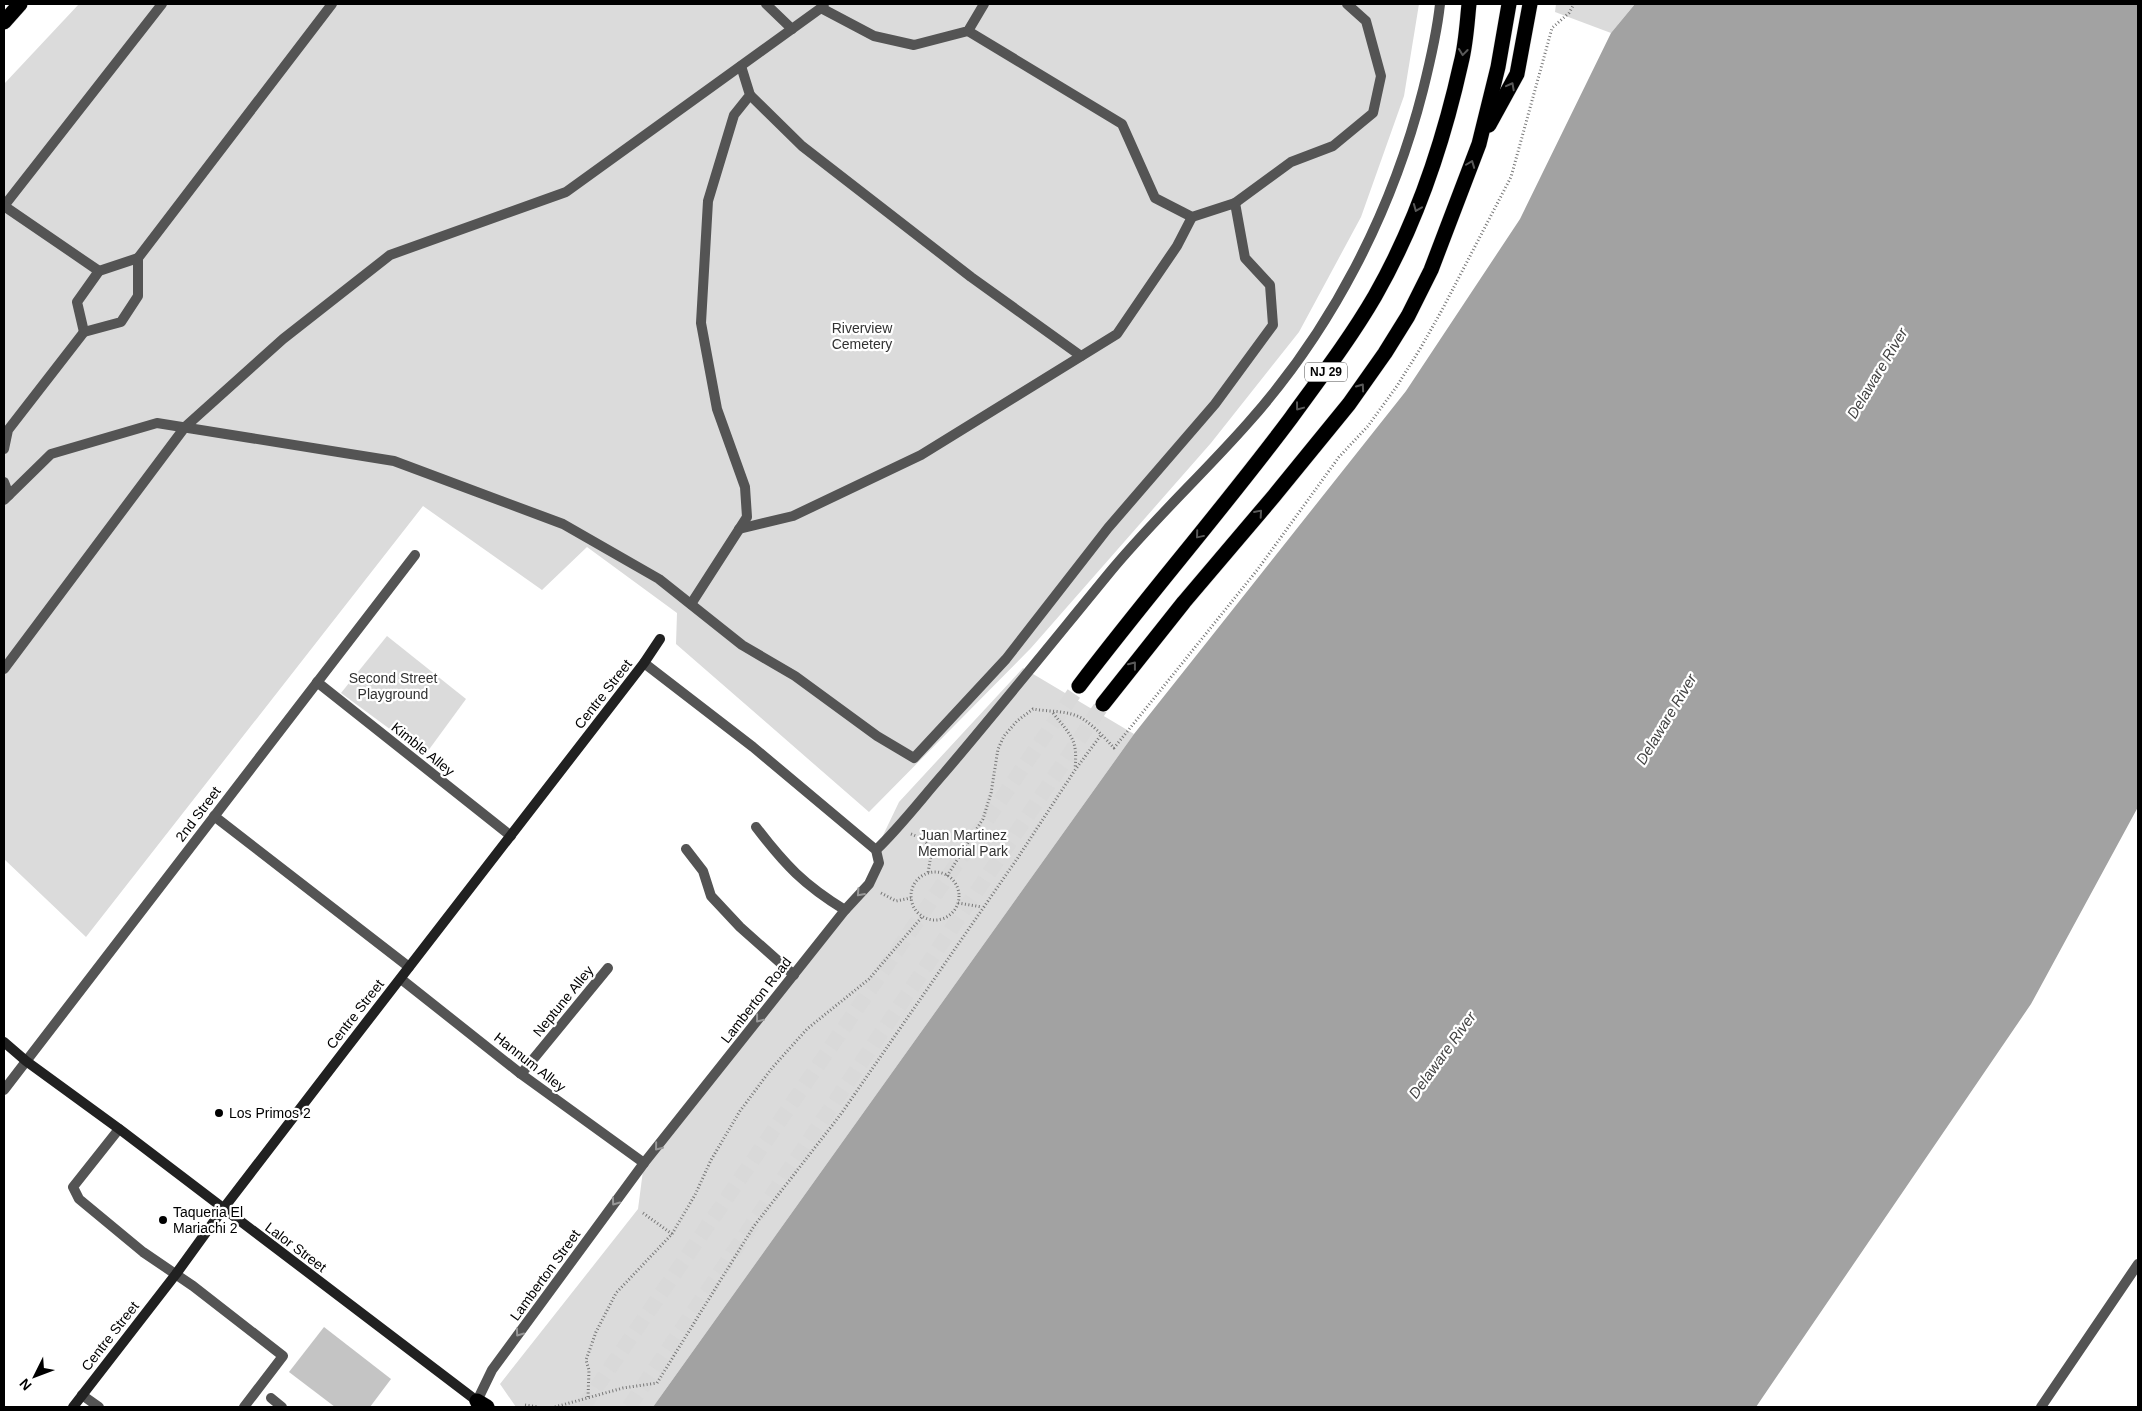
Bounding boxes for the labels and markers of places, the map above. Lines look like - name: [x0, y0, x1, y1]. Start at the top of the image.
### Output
- place label: Los Primos 2: [229, 1105, 311, 1121]
- marker: Los Primos 2: [213, 1107, 225, 1119]
- place label: Taqueria El Mariachi 2: [173, 1204, 243, 1236]
- marker: Taqueria El Mariachi 2: [157, 1214, 169, 1226]

